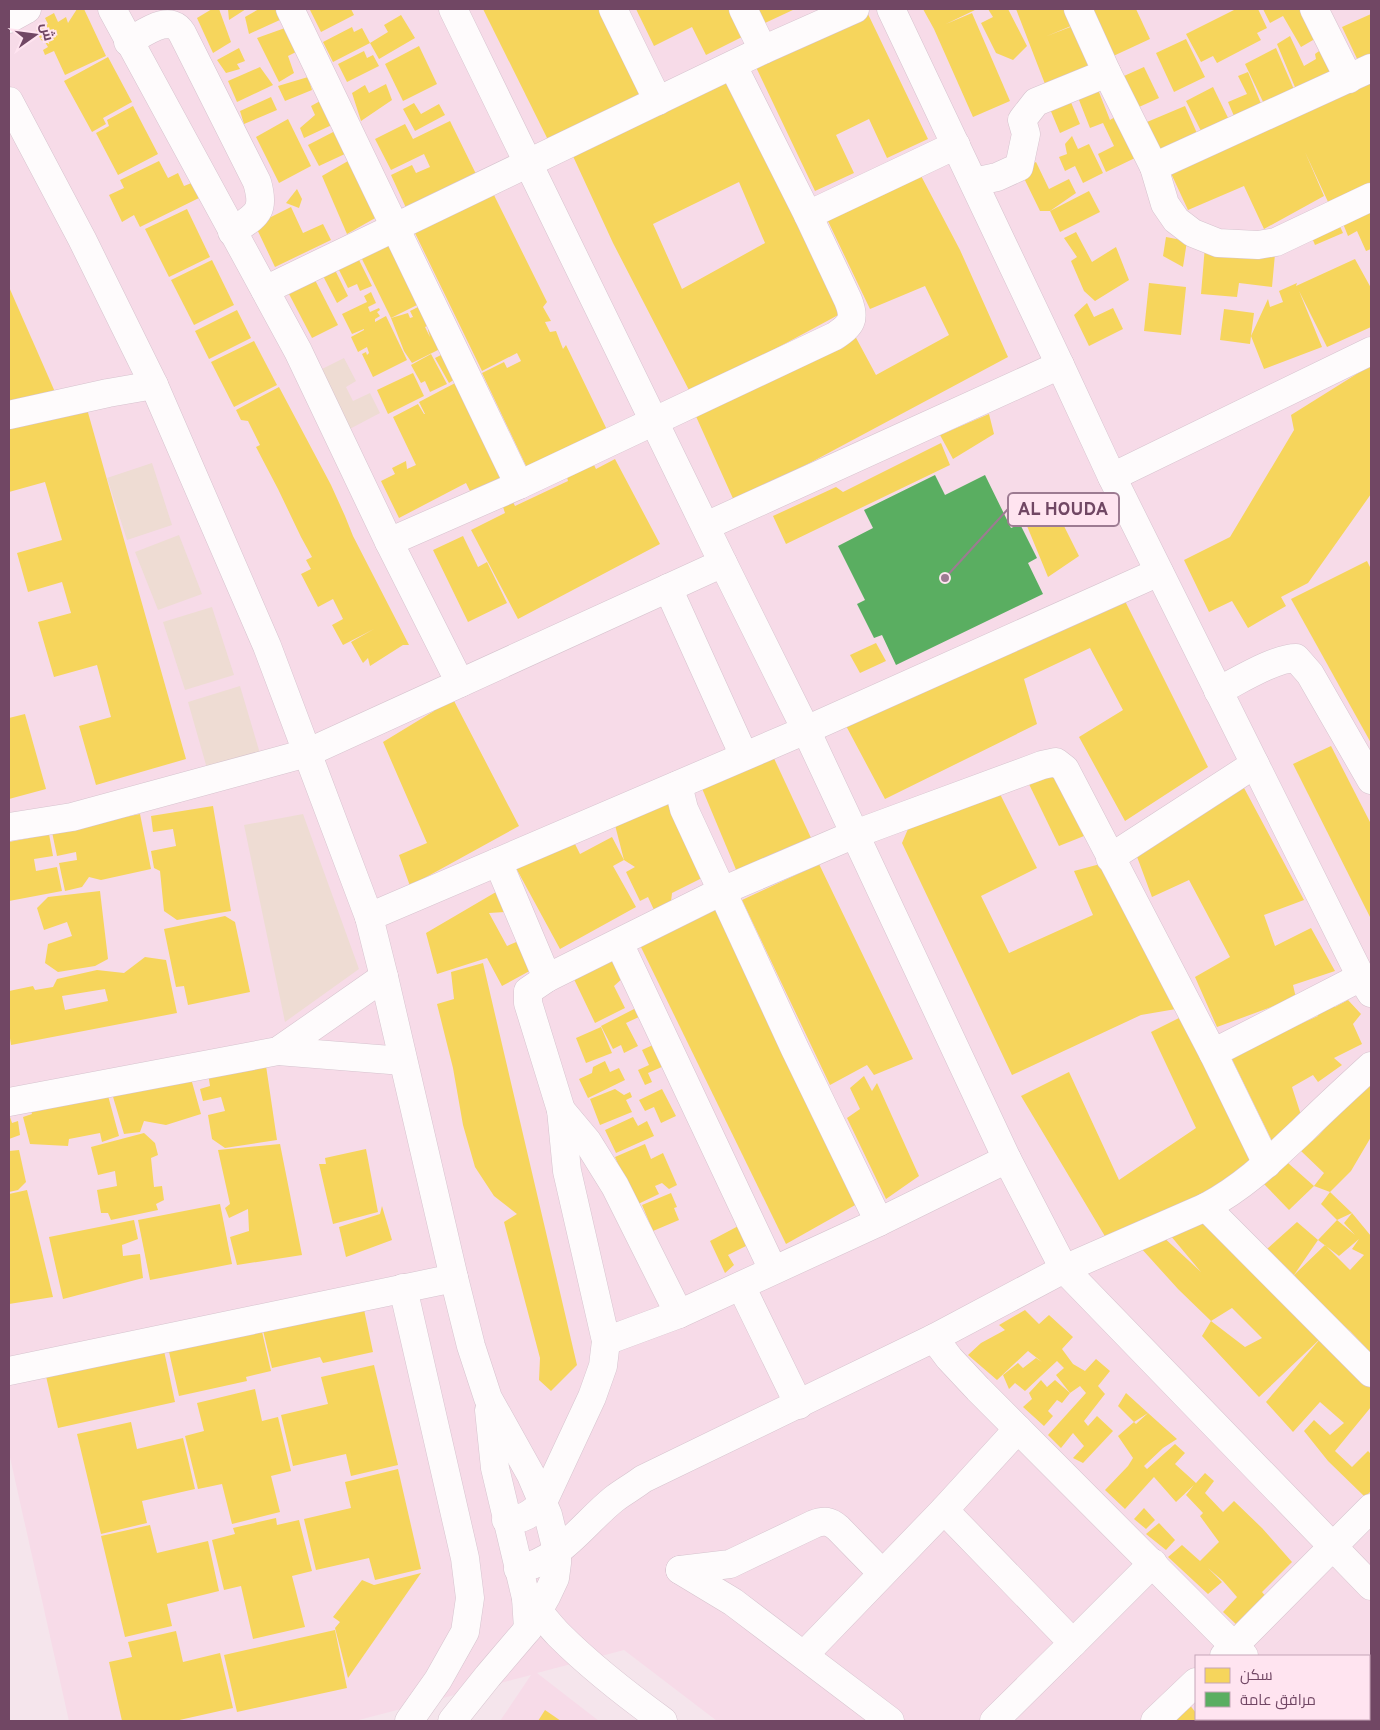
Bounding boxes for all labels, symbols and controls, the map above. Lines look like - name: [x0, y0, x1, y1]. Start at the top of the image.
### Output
- north arrow: [10, 10, 60, 60]
- text: ش: [36, 21, 58, 43]
- callout: AL HOUDA: [1008, 493, 1119, 526]
- text: AL HOUDA: [1018, 499, 1108, 522]
- legend: [1195, 1655, 1370, 1720]
- text: سكن: [1240, 1667, 1273, 1686]
- text: مرافق عامة: [1240, 1692, 1316, 1711]

